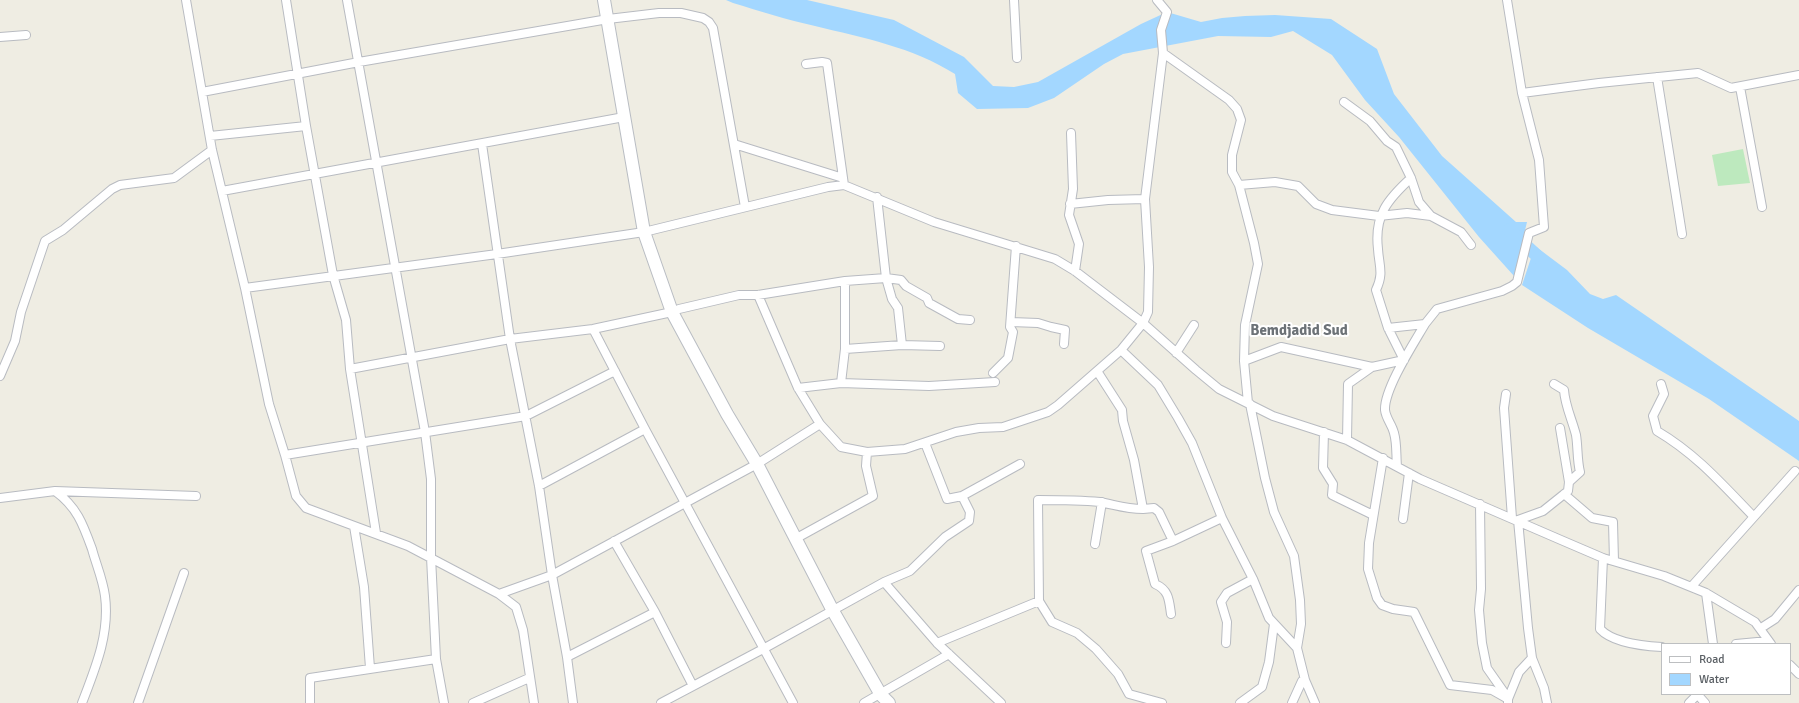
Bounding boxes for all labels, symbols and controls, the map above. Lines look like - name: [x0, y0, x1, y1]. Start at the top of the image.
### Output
- district label: Bemdjadid Sud: [1250, 322, 1348, 340]
- legend: [1661, 643, 1791, 695]
- text: Road: [1699, 652, 1725, 667]
- text: Water: [1699, 672, 1729, 687]

